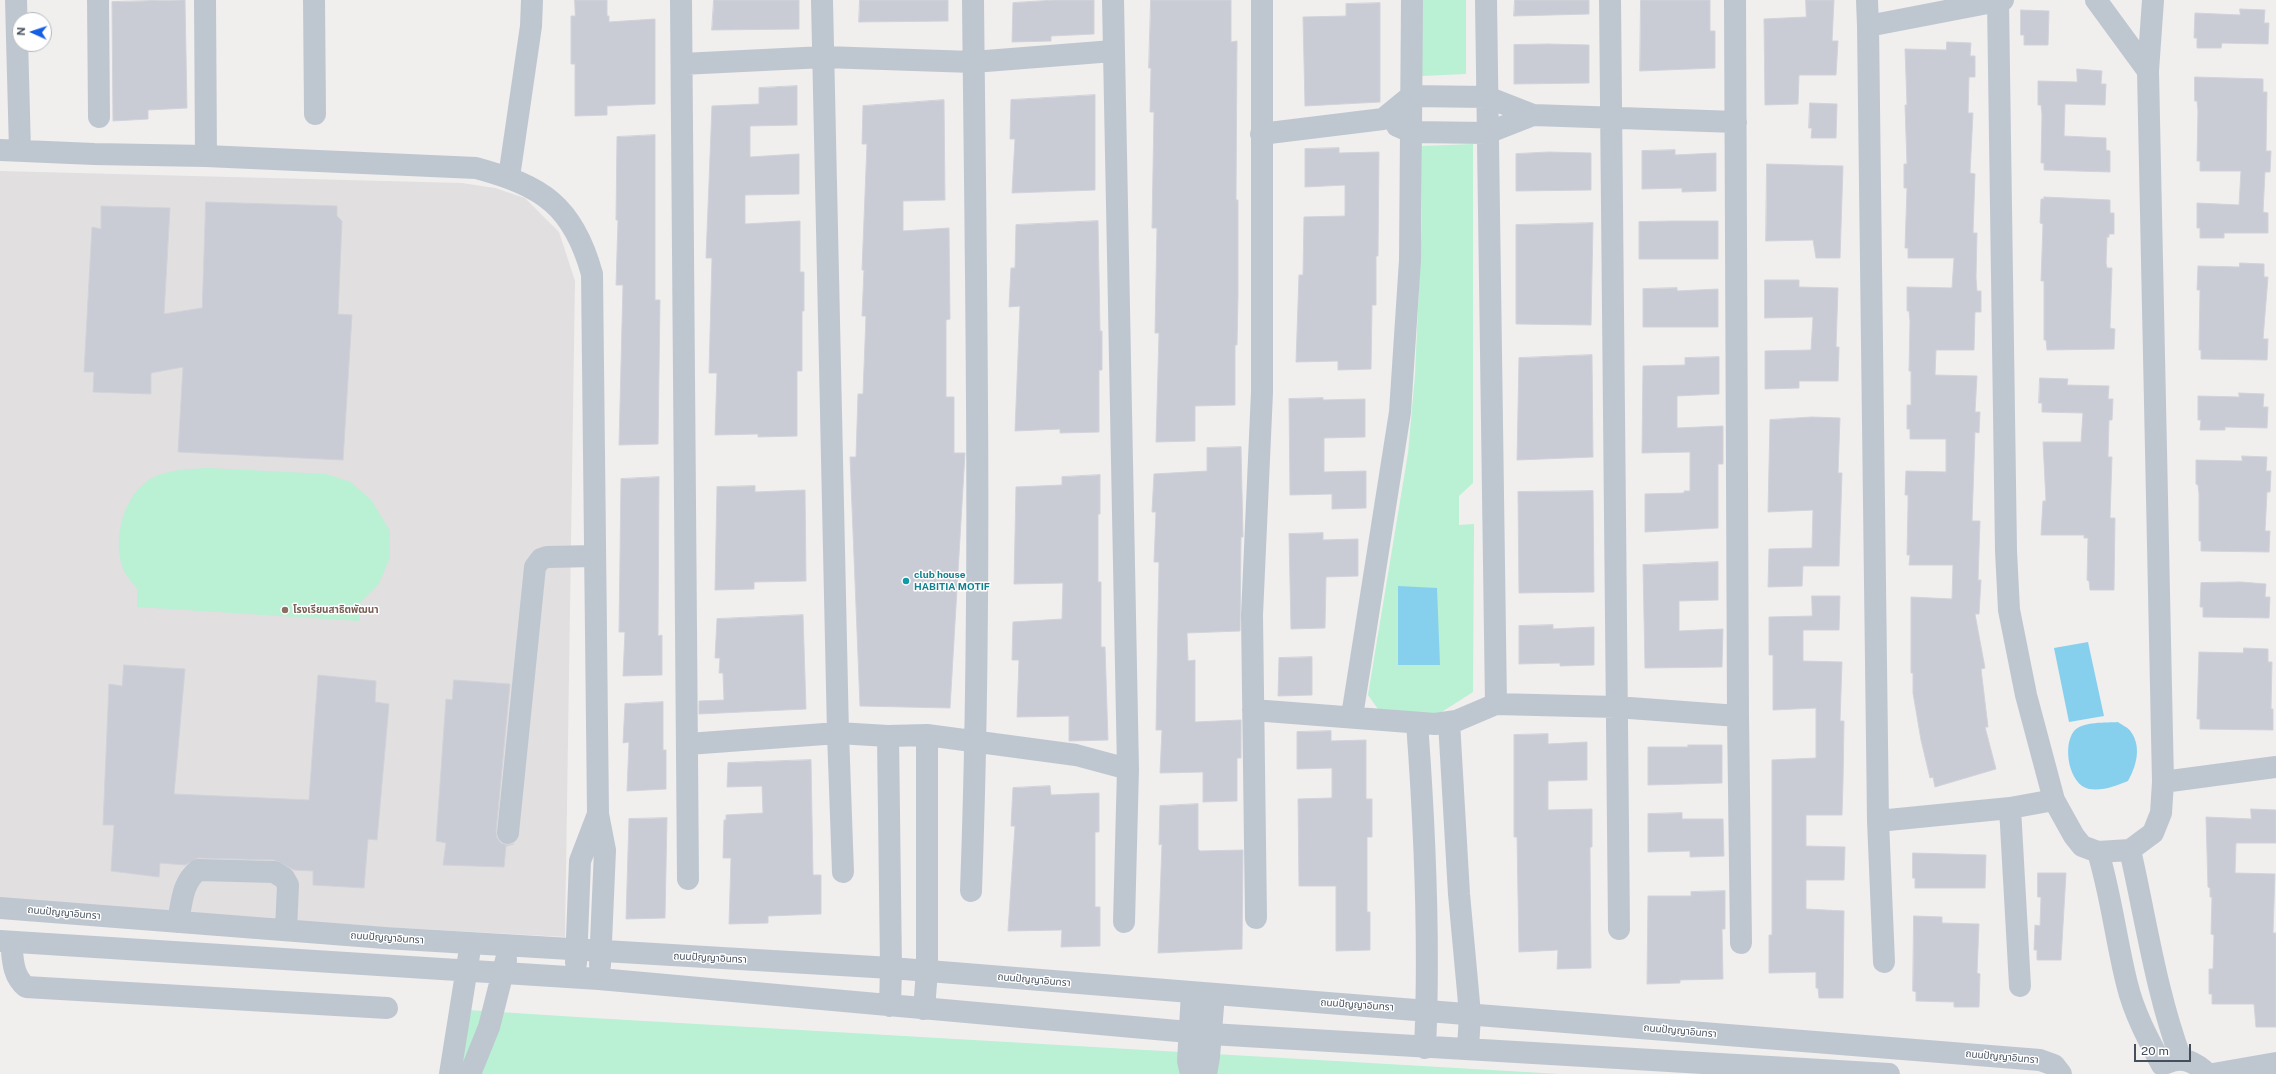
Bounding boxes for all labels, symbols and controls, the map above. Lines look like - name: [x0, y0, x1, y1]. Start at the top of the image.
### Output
- north arrow: [12, 12, 52, 52]
- text: N: [15, 27, 27, 36]
- place label: club house HABITIA MOTIF: [914, 569, 990, 592]
- marker: club house HABITIA MOTIF: [901, 576, 911, 586]
- place label: โรงเรียนสาธิตพัฒนา: [293, 604, 379, 616]
- marker: โรงเรียนสาธิตพัฒนา: [280, 605, 290, 615]
- street label: ถนนปัญญาอินทรา: [27, 904, 101, 922]
- street label: ถนนปัญญาอินทรา: [350, 929, 424, 947]
- street label: ถนนปัญญาอินทรา: [673, 950, 747, 966]
- street label: ถนนปัญญาอินทรา: [997, 971, 1071, 989]
- street label: ถนนปัญญาอินทรา: [1320, 996, 1394, 1014]
- street label: ถนนปัญญาอินทรา: [1643, 1022, 1717, 1040]
- scale bar: [2136, 1036, 2193, 1062]
- text: 20 m: [2141, 1044, 2169, 1058]
- street label: ถนนปัญญาอินทรา: [1965, 1048, 2039, 1066]

